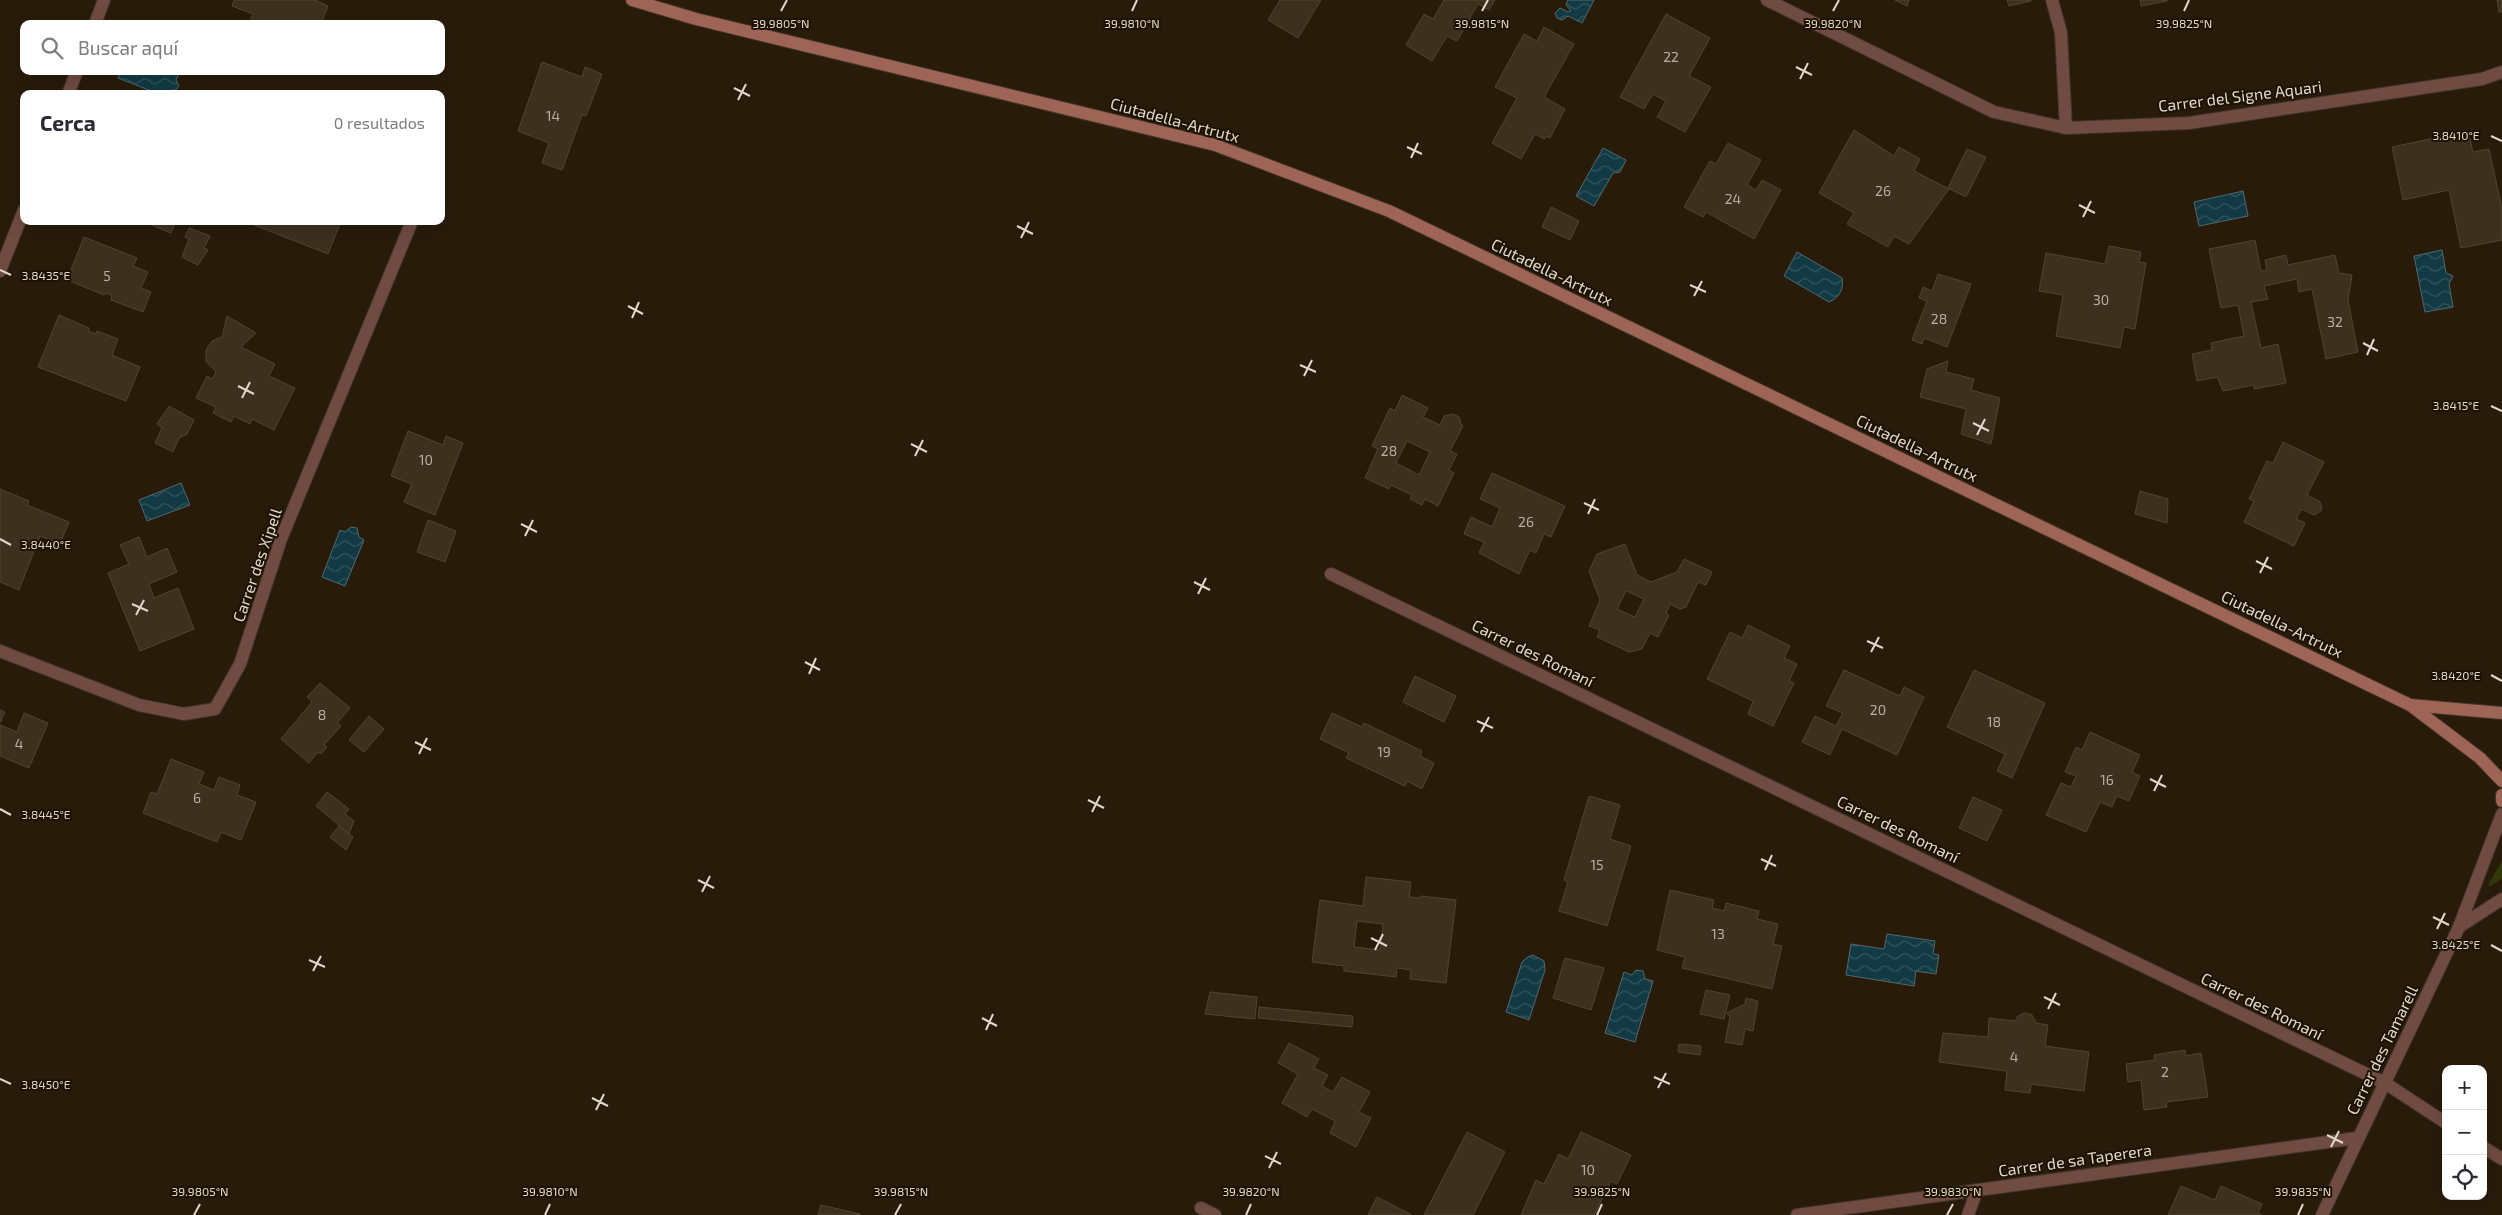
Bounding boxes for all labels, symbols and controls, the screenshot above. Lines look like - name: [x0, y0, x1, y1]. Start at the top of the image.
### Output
- text: 39.9805°N: [753, 16, 809, 30]
- text: 39.9810°N: [1104, 16, 1160, 30]
- text: 39.9815°N: [1455, 16, 1509, 30]
- text: 39.9820°N: [1804, 16, 1862, 30]
- text: 39.9825°N: [2156, 16, 2212, 30]
- search box: [20, 20, 445, 75]
- icon: search: [38, 34, 66, 62]
- text: Buscar aquí: [78, 36, 178, 59]
- house number: 22: [1663, 48, 1679, 65]
- street label: Carrer del Signe Aquari: [2157, 76, 2323, 115]
- street label: Ciutadella-Artrutx: [1108, 93, 1242, 146]
- house number: 14: [546, 107, 560, 124]
- text: Cerca: [40, 110, 96, 135]
- text: 0 resultados: [334, 113, 425, 132]
- text: 3.8410°E: [2432, 128, 2480, 142]
- house number: 26: [1875, 182, 1891, 199]
- house number: 24: [1725, 190, 1741, 207]
- street label: Ciutadella-Artrutx: [1488, 234, 1617, 309]
- house number: 5: [103, 267, 111, 284]
- text: 3.8435°E: [22, 268, 70, 282]
- house number: 30: [2093, 291, 2109, 308]
- house number: 28: [1931, 310, 1947, 327]
- house number: 32: [2327, 313, 2343, 330]
- text: 3.8415°E: [2433, 398, 2479, 412]
- street label: Ciutadella-Artrutx: [1853, 410, 1982, 485]
- house number: 28: [1381, 442, 1397, 459]
- house number: 10: [419, 451, 433, 468]
- street label: Carrer des Xipell: [228, 505, 285, 624]
- house number: 26: [1518, 513, 1534, 530]
- text: 3.8440°E: [21, 537, 71, 551]
- street label: Ciutadella-Artrutx: [2218, 586, 2347, 661]
- street label: Carrer des Romaní: [1469, 615, 1598, 691]
- text: 3.8420°E: [2431, 668, 2481, 682]
- house number: 20: [1870, 701, 1886, 718]
- house number: 8: [318, 706, 326, 723]
- house number: 18: [1987, 713, 2001, 730]
- house number: 4: [15, 735, 23, 752]
- house number: 19: [1377, 743, 1391, 760]
- house number: 16: [2100, 771, 2114, 788]
- house number: 6: [193, 789, 201, 806]
- street label: Carrer des Romaní: [1834, 791, 1963, 867]
- text: 3.8445°E: [22, 807, 71, 821]
- house number: 15: [1590, 856, 1604, 873]
- house number: 13: [1711, 925, 1725, 942]
- text: 3.8425°E: [2432, 937, 2480, 951]
- street label: Carrer des Romaní: [2198, 968, 2327, 1044]
- street label: Carrer des Tamarell: [2342, 982, 2421, 1118]
- house number: 4: [2010, 1048, 2018, 1065]
- house number: 2: [2161, 1063, 2169, 1080]
- map controls: [2442, 1065, 2487, 1200]
- button: +: [2442, 1065, 2487, 1110]
- text: 3.8450°E: [22, 1077, 71, 1091]
- button: −: [2442, 1110, 2487, 1155]
- street label: Carrer de sa Taperera: [1997, 1139, 2153, 1180]
- button: locate: [2442, 1155, 2487, 1200]
- house number: 10: [1581, 1161, 1595, 1178]
- text: 39.9805°N: [172, 1184, 228, 1198]
- text: 39.9810°N: [522, 1184, 578, 1198]
- text: 39.9815°N: [874, 1184, 928, 1198]
- text: 39.9820°N: [1222, 1184, 1280, 1198]
- text: 39.9825°N: [1574, 1184, 1630, 1198]
- text: 39.9830°N: [1924, 1184, 1982, 1198]
- text: 39.9835°N: [2275, 1184, 2331, 1198]

